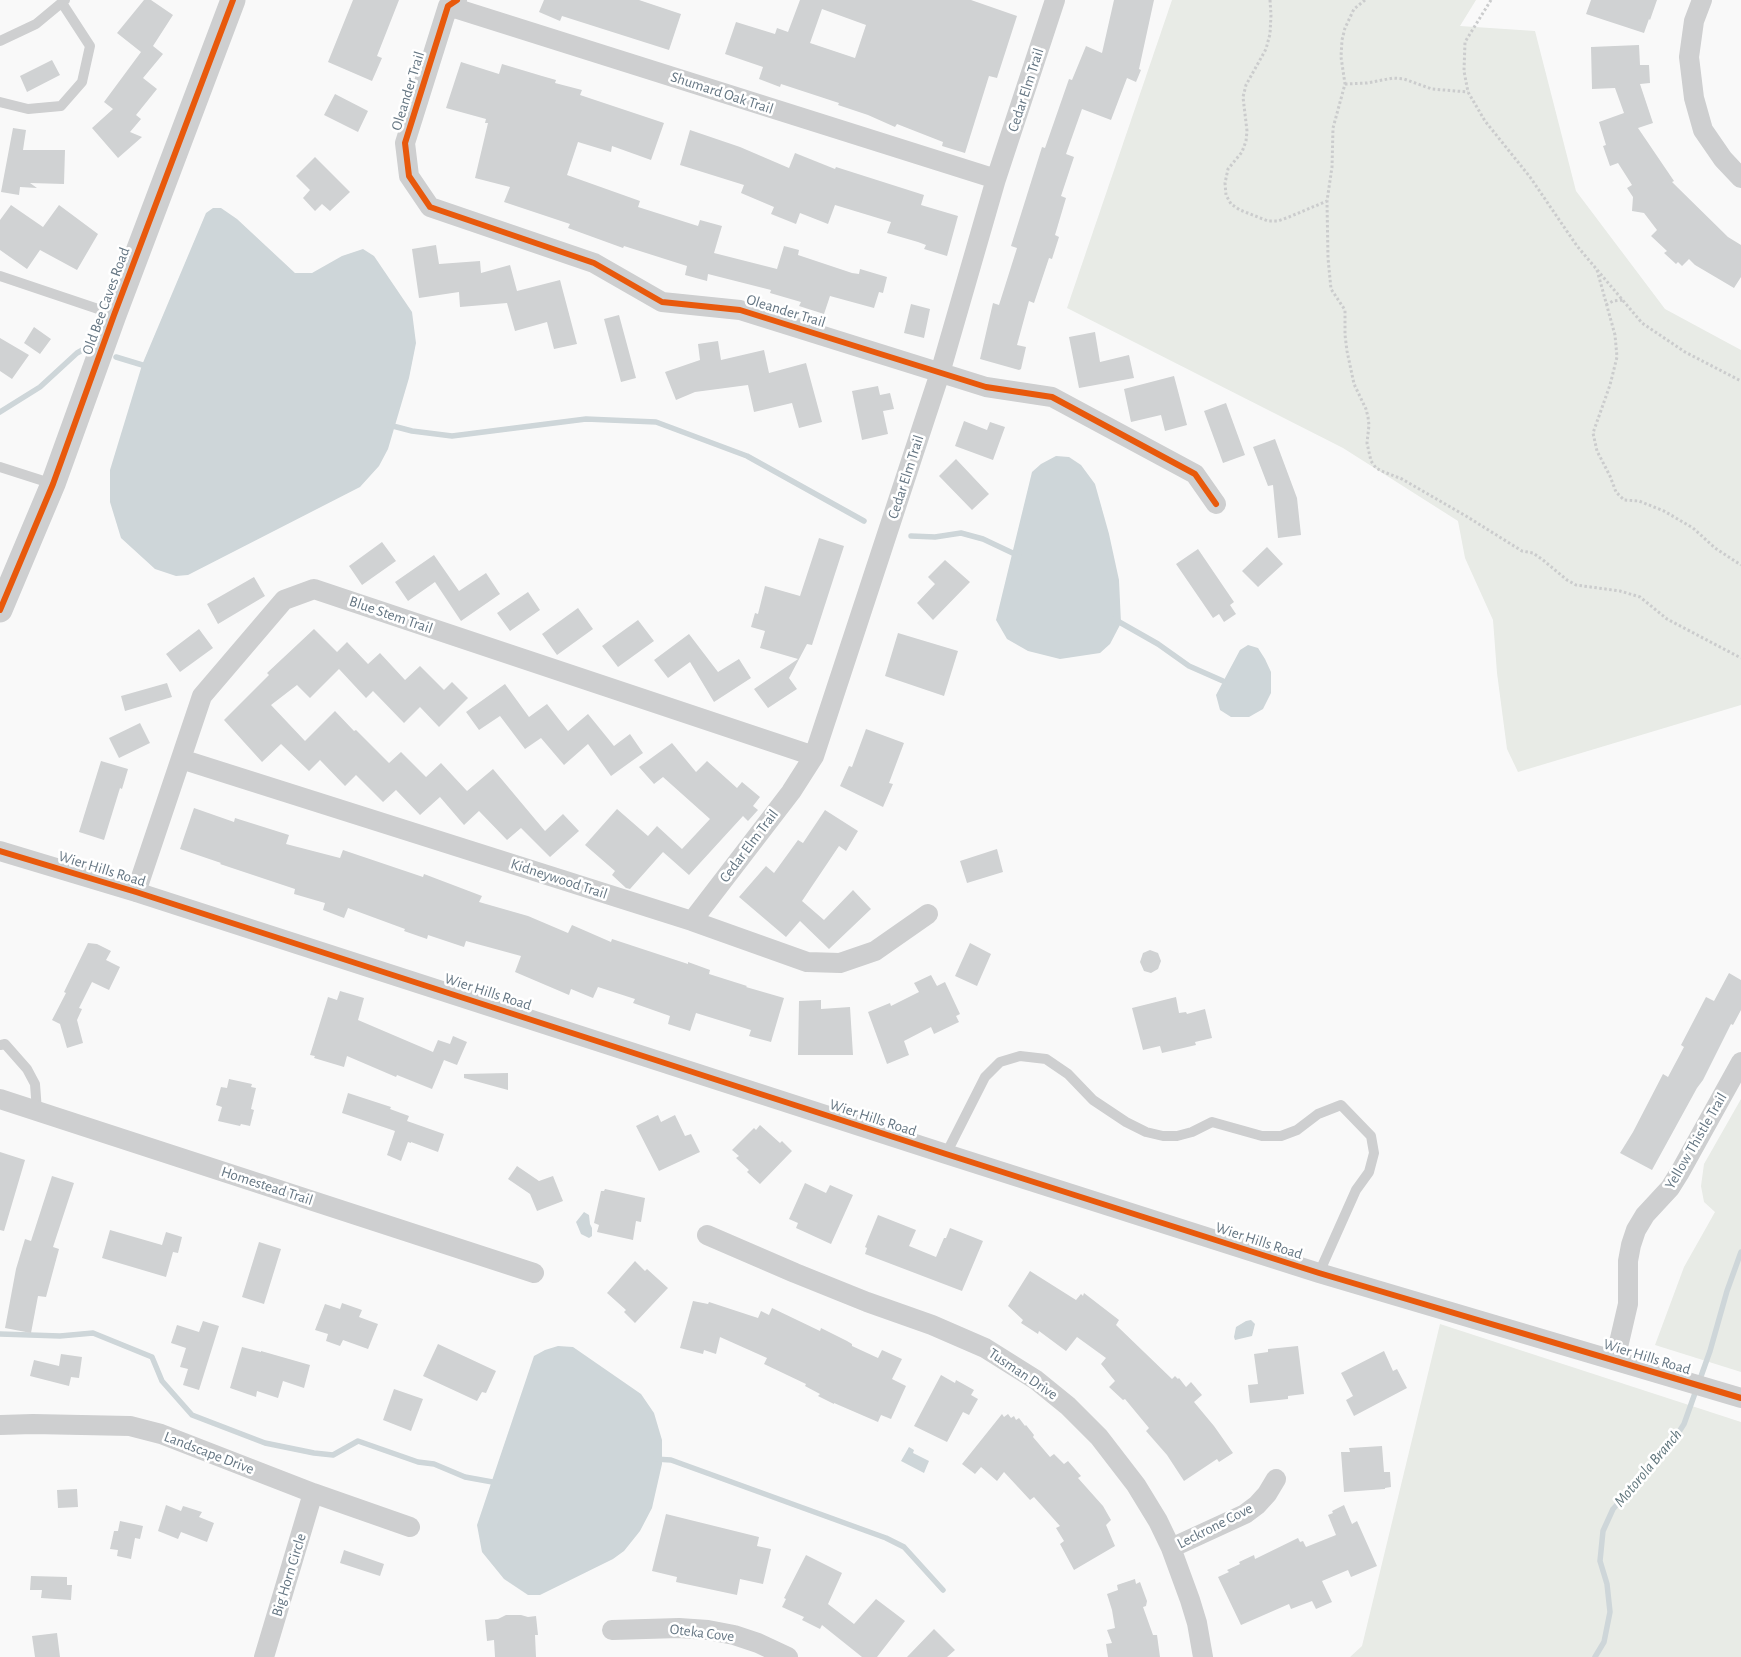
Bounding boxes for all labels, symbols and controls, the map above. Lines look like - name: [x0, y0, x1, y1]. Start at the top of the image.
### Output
- street label: Cedar Elm Trail: [1004, 46, 1048, 134]
- street label: Oleander Trail: [387, 49, 429, 133]
- street label: Shumard Oak Trail: [668, 68, 776, 118]
- street label: Old Bee Caves Road: [78, 245, 134, 357]
- street label: Oleander Trail: [744, 290, 828, 332]
- street label: Cedar Elm Trail: [884, 433, 928, 521]
- street label: Blue Stem Trail: [347, 592, 435, 638]
- street label: Cedar Elm Trail: [716, 806, 782, 886]
- street label: Wier Hills Road: [56, 847, 148, 891]
- street label: Kidneywood Trail: [508, 855, 610, 903]
- street label: Wier Hills Road: [442, 969, 534, 1015]
- street label: Yellow Thistle Trail: [1661, 1090, 1731, 1192]
- street label: Wier Hills Road: [827, 1095, 919, 1141]
- street label: Homestead Trail: [219, 1163, 315, 1209]
- street label: Wier Hills Road: [1213, 1218, 1305, 1264]
- street label: Wier Hills Road: [1601, 1335, 1693, 1379]
- street label: Tusman Drive: [985, 1344, 1061, 1404]
- water label: Motorola Branch: [1610, 1425, 1686, 1511]
- street label: Landscape Drive: [161, 1428, 257, 1478]
- street label: Leckrone Cove: [1174, 1499, 1256, 1553]
- street label: Big Horn Circle: [268, 1531, 310, 1619]
- street label: Oteka Cove: [669, 1620, 735, 1646]

